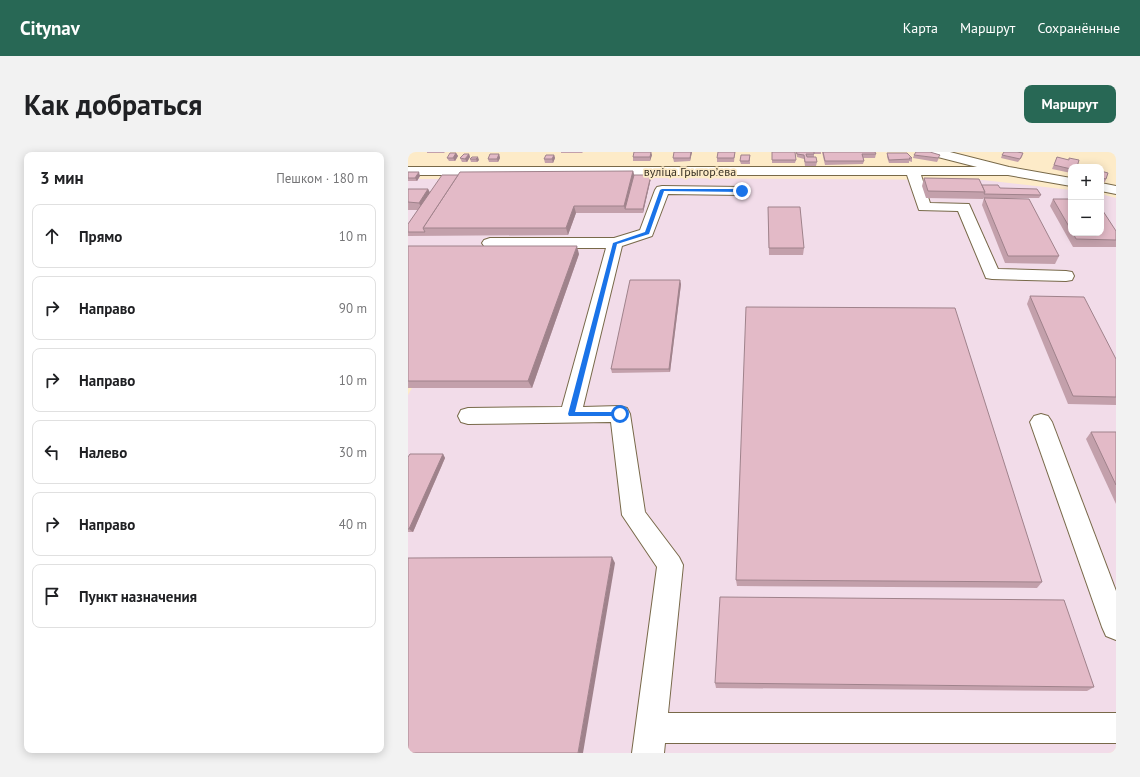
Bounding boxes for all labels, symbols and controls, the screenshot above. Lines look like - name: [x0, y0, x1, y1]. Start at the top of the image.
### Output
- text: Citynav: [20, 16, 80, 40]
- text: Карта: [903, 19, 938, 37]
- text: Маршрут: [960, 19, 1015, 37]
- text: Сохранённые: [1037, 19, 1120, 37]
- button: Маршрут: [1024, 85, 1116, 123]
- text: Как добраться: [24, 86, 202, 123]
- street label: вуліца Грыгорʼева: [644, 164, 736, 179]
- map controls: [1068, 164, 1104, 236]
- button: +: [1068, 164, 1104, 200]
- text: 3 мин: [40, 167, 84, 189]
- text: Пешком · 180 m: [276, 170, 368, 187]
- route end: [733, 182, 751, 200]
- button: −: [1068, 200, 1104, 236]
- icon: ahead: [41, 225, 63, 247]
- text: Прямо: [79, 227, 122, 246]
- text: 10 m: [339, 228, 367, 245]
- icon: right: [41, 297, 63, 319]
- text: Направо: [79, 299, 135, 318]
- text: 90 m: [339, 300, 367, 317]
- icon: right: [41, 369, 63, 391]
- text: Направо: [79, 371, 135, 390]
- text: 10 m: [339, 372, 367, 389]
- route start: [611, 405, 629, 423]
- icon: left: [41, 441, 63, 463]
- text: Налево: [79, 443, 127, 462]
- text: 30 m: [339, 444, 367, 461]
- icon: right: [41, 513, 63, 535]
- text: Направо: [79, 515, 135, 534]
- text: 40 m: [339, 516, 367, 533]
- icon: arrive: [41, 585, 63, 607]
- text: Пункт назначения: [79, 587, 197, 606]

